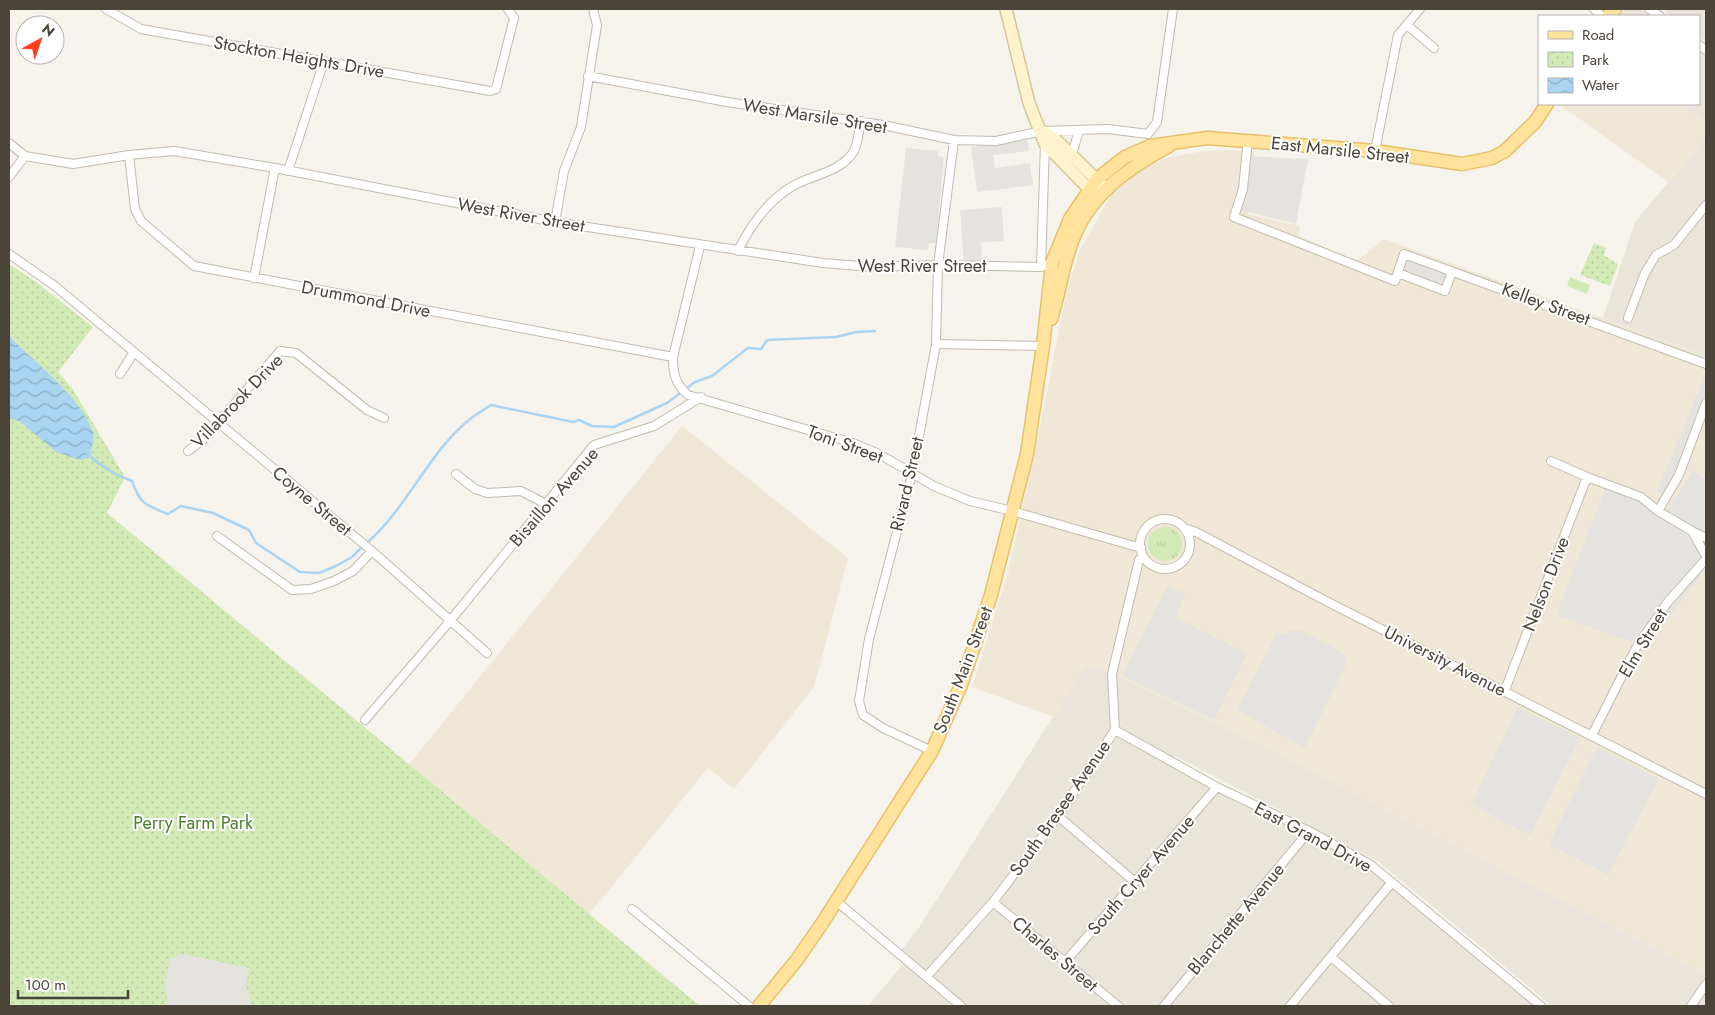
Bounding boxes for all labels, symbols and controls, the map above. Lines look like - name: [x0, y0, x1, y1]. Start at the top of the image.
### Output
- north arrow: [15, 15, 65, 65]
- legend: [1538, 15, 1700, 105]
- text: N: [38, 19, 59, 41]
- text: Road: [1582, 24, 1614, 46]
- street label: Stockton Heights Drive: [212, 29, 386, 85]
- text: Park: [1582, 49, 1609, 71]
- text: Water: [1582, 74, 1620, 96]
- street label: West Marsile Street: [741, 92, 890, 140]
- street label: East Marsile Street: [1270, 130, 1411, 170]
- street label: West River Street: [455, 191, 587, 239]
- street label: West River Street: [858, 253, 987, 279]
- street label: Drummond Drive: [299, 274, 433, 324]
- street label: Kelley Street: [1498, 276, 1595, 332]
- street label: Villabrook Drive: [185, 348, 289, 454]
- street label: Toni Street: [803, 418, 887, 470]
- street label: Rivard Street: [884, 434, 931, 534]
- street label: Bisaillon Avenue: [503, 442, 605, 552]
- street label: Coyne Street: [267, 460, 358, 543]
- street label: Nelson Drive: [1516, 533, 1576, 635]
- street label: South Main Street: [927, 602, 999, 737]
- street label: Elm Street: [1612, 603, 1674, 682]
- street label: University Avenue: [1379, 619, 1511, 703]
- street label: South Bresee Avenue: [1003, 735, 1117, 881]
- street label: East Grand Drive: [1250, 795, 1376, 879]
- street label: South Cryer Avenue: [1081, 809, 1201, 941]
- park label: Perry Farm Park: [133, 810, 253, 836]
- street label: Blanchette Avenue: [1181, 857, 1291, 981]
- street label: Charles Street: [1006, 910, 1104, 998]
- scale bar: [18, 968, 128, 1000]
- text: 100 m: [25, 974, 66, 996]

